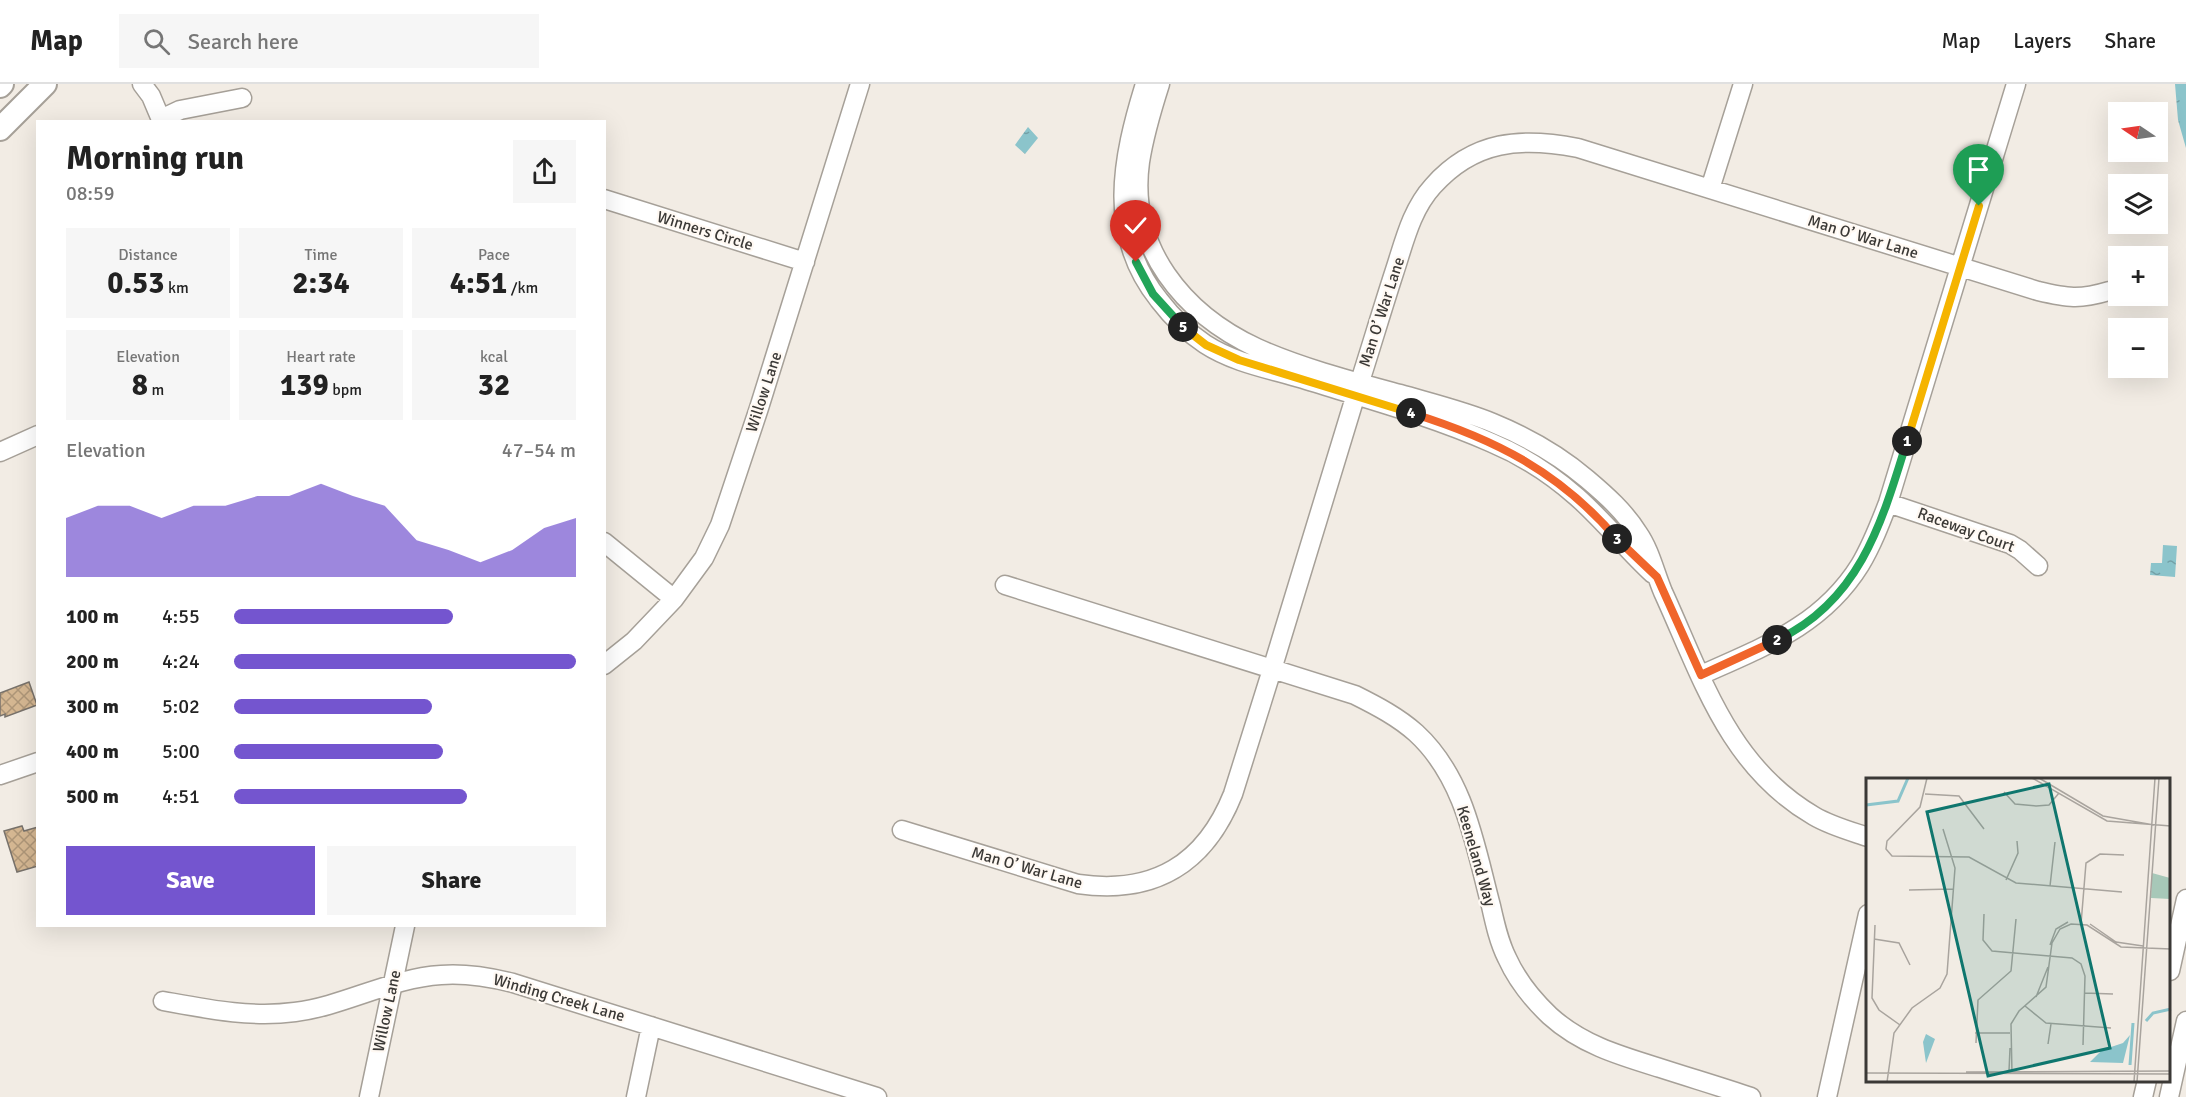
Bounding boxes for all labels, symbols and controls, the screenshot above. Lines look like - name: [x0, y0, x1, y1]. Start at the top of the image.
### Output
- search box: [119, 14, 539, 68]
- text: Map: [30, 24, 83, 58]
- icon: search: [140, 25, 173, 58]
- text: Search here: [188, 28, 299, 55]
- text: Map: [1942, 28, 1980, 54]
- text: Layers: [2013, 28, 2071, 54]
- text: Share: [2104, 28, 2156, 54]
- north arrow: [2108, 102, 2168, 162]
- map controls: [2108, 102, 2168, 378]
- text: Morning run: [66, 138, 244, 179]
- button: share: [513, 140, 576, 203]
- pin: [1953, 144, 2004, 206]
- icon: arrive: [1962, 153, 1995, 186]
- button: layers: [2108, 174, 2168, 234]
- text: 08:59: [66, 181, 115, 206]
- pin: [1110, 200, 1161, 262]
- street label: Winners Circle: [655, 207, 755, 255]
- icon: check: [1119, 209, 1152, 242]
- street label: Man O’ War Lane: [1805, 211, 1921, 263]
- text: Distance: [118, 245, 178, 265]
- text: Time: [305, 245, 337, 265]
- text: Pace: [478, 245, 510, 265]
- button: +: [2108, 246, 2168, 306]
- street label: Man O’ War Lane: [1355, 254, 1409, 370]
- text: 0.53: [107, 265, 164, 302]
- text: 2:34: [292, 265, 350, 302]
- text: 4:51: [450, 265, 507, 302]
- text: km: [164, 278, 189, 298]
- text: /km: [507, 278, 538, 298]
- pin: 5: [1168, 312, 1198, 342]
- text: 5: [1179, 317, 1187, 337]
- button: −: [2108, 318, 2168, 378]
- text: Elevation: [116, 347, 180, 367]
- text: Heart rate: [286, 347, 356, 367]
- text: kcal: [480, 347, 508, 367]
- street label: Willow Lane: [742, 349, 786, 435]
- text: 8: [132, 367, 148, 404]
- text: 139: [280, 367, 329, 404]
- text: 32: [478, 367, 510, 404]
- text: m: [148, 380, 164, 400]
- text: bpm: [329, 380, 362, 400]
- pin: 4: [1396, 398, 1426, 428]
- text: 4: [1407, 403, 1415, 423]
- pin: 1: [1892, 426, 1922, 456]
- text: 1: [1903, 431, 1911, 451]
- text: Elevation: [66, 438, 146, 463]
- text: 47–54 m: [502, 438, 576, 463]
- street label: Raceway Court: [1915, 503, 2018, 557]
- pin: 3: [1602, 524, 1632, 554]
- text: 3: [1613, 529, 1621, 549]
- text: 100 m: [66, 604, 119, 629]
- text: 4:55: [162, 604, 200, 629]
- pin: 2: [1762, 625, 1792, 655]
- text: 2: [1773, 630, 1781, 650]
- text: 200 m: [66, 649, 119, 674]
- text: 4:24: [162, 649, 200, 674]
- text: 300 m: [66, 694, 119, 719]
- text: 5:02: [162, 694, 200, 719]
- text: 400 m: [66, 739, 119, 764]
- text: 5:00: [162, 739, 200, 764]
- inset map: [1866, 778, 2171, 1082]
- text: 500 m: [66, 784, 119, 809]
- text: 4:51: [162, 784, 200, 809]
- street label: Keeneland Way: [1452, 803, 1500, 909]
- street label: Man O’ War Lane: [969, 843, 1085, 893]
- button: Save: [66, 846, 315, 915]
- button: Share: [327, 846, 576, 915]
- street label: Willow Lane: [369, 968, 405, 1054]
- street label: Winding Creek Lane: [491, 970, 627, 1026]

